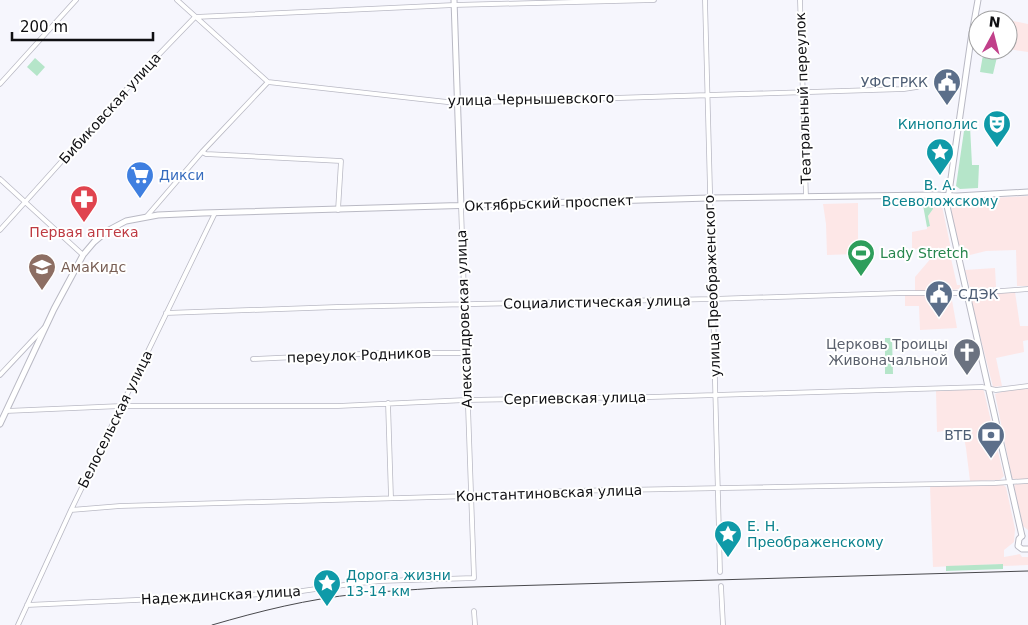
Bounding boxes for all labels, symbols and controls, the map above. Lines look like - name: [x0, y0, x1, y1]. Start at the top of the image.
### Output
- scale bar: [12, 10, 154, 42]
- north arrow: [968, 10, 1018, 60]
- street label: Театральный переулок: [792, 12, 814, 185]
- text: N: [988, 13, 1001, 31]
- text: 200 m: [20, 18, 68, 36]
- street label: Бибиковская улица: [56, 49, 164, 167]
- public building icon: УФСГРКК: [932, 67, 962, 106]
- place label: УФСГРКК: [861, 74, 928, 90]
- street label: улица Чернышевского: [448, 90, 614, 108]
- theatre icon: Кинополис: [982, 109, 1012, 148]
- place label: Кинополис: [898, 116, 978, 132]
- place icon: В. А. Всеволожскому: [925, 137, 955, 176]
- supermarket icon: Дикси: [125, 160, 155, 199]
- place label: Дикси: [159, 167, 204, 183]
- place label: В. А. Всеволожскому: [882, 177, 998, 209]
- pharmacy icon: Первая аптека: [69, 184, 99, 223]
- street label: Октябрьский проспект: [464, 192, 634, 214]
- street label: улица Преображенского: [701, 194, 723, 378]
- place label: Первая аптека: [29, 224, 139, 240]
- street label: Александровская улица: [453, 230, 475, 408]
- sports icon: Lady Stretch: [846, 238, 876, 277]
- place label: Lady Stretch: [880, 245, 969, 261]
- school or university icon: АмаКидс: [27, 252, 57, 291]
- place label: АмаКидс: [61, 259, 126, 275]
- public building icon: СДЭК: [924, 279, 954, 318]
- place label: СДЭК: [958, 286, 998, 302]
- street label: Социалистическая улица: [503, 292, 691, 312]
- place label: Церковь Троицы Живоначальной: [826, 336, 948, 368]
- church icon: Церковь Троицы Живоначальной: [952, 337, 982, 376]
- street label: переулок Родников: [287, 344, 431, 366]
- street label: Белосельская улица: [75, 348, 155, 490]
- street label: Сергиевская улица: [504, 389, 646, 407]
- bank icon: ВТБ: [976, 420, 1006, 459]
- place label: ВТБ: [944, 427, 972, 443]
- street label: Константиновская улица: [456, 482, 642, 504]
- place label: Е. Н. Преображенскому: [747, 518, 884, 550]
- place icon: Е. Н. Преображенскому: [713, 519, 743, 558]
- place label: Дорога жизни 13-14 км: [346, 567, 451, 599]
- place icon: Дорога жизни 13-14 км: [312, 568, 342, 607]
- street label: Надеждинская улица: [141, 583, 301, 607]

